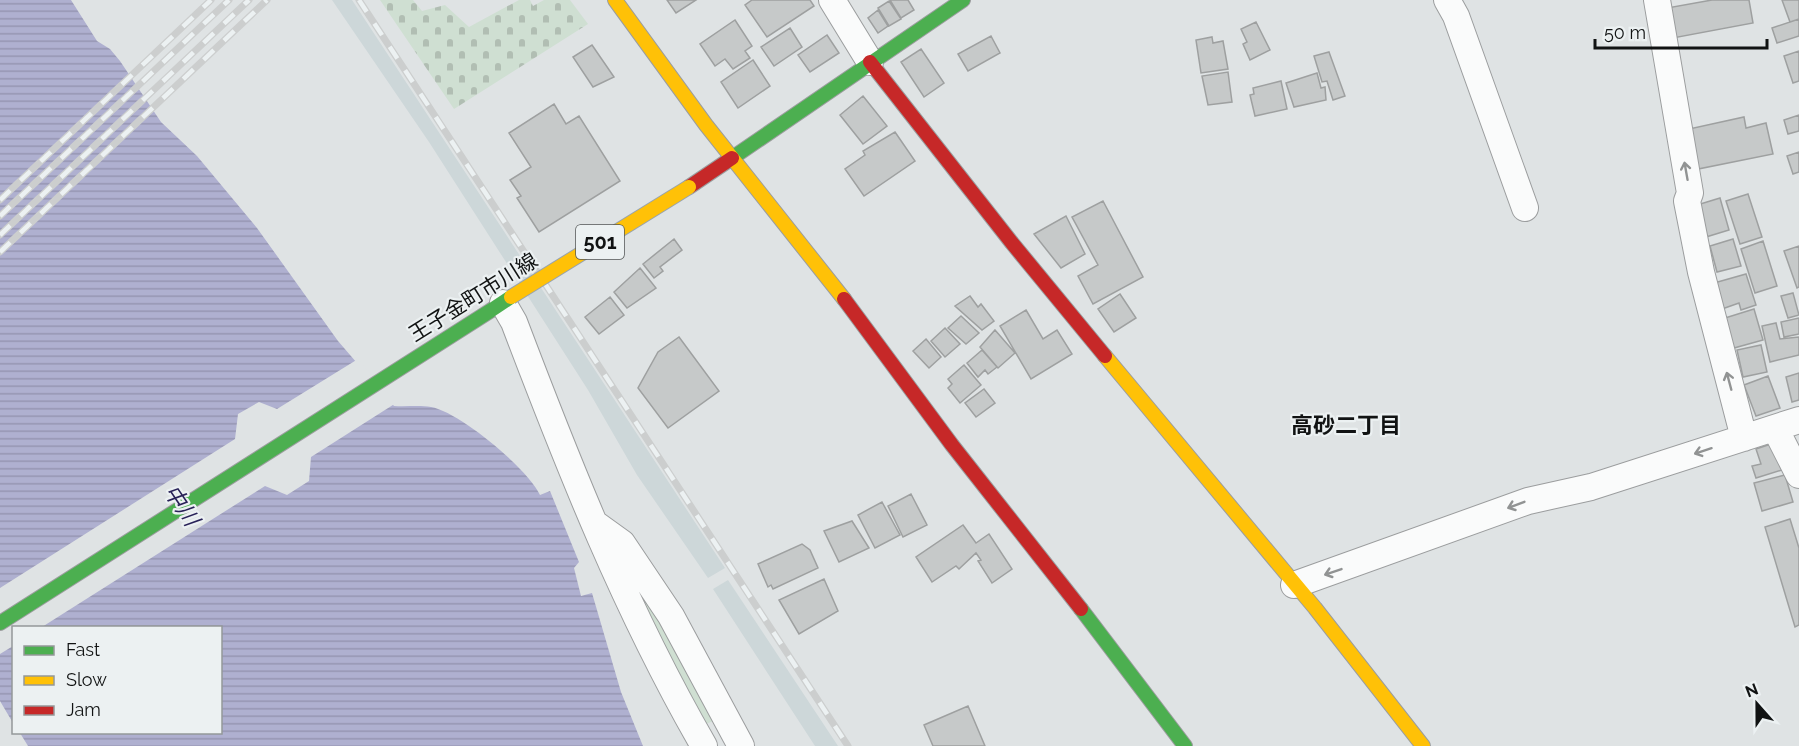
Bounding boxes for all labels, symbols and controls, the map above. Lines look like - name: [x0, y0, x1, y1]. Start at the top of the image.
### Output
- scale bar: [1595, 12, 1768, 50]
- text: 50 m: [1604, 22, 1646, 43]
- one-way arrow: [1680, 162, 1691, 182]
- road number: 501: [576, 225, 624, 259]
- street label: 王子金町市川線: [404, 247, 542, 347]
- one-way arrow: [1723, 372, 1735, 391]
- district label: 高砂二丁目: [1291, 412, 1401, 438]
- one-way arrow: [1694, 446, 1713, 457]
- water label: 中川: [159, 479, 206, 532]
- one-way arrow: [1508, 501, 1526, 512]
- one-way arrow: [1324, 567, 1343, 578]
- legend: [12, 626, 222, 734]
- text: Fast: [66, 639, 100, 660]
- text: Slow: [66, 669, 107, 690]
- north arrow: [1727, 674, 1787, 734]
- text: N: [1743, 679, 1761, 702]
- text: Jam: [66, 699, 101, 720]

